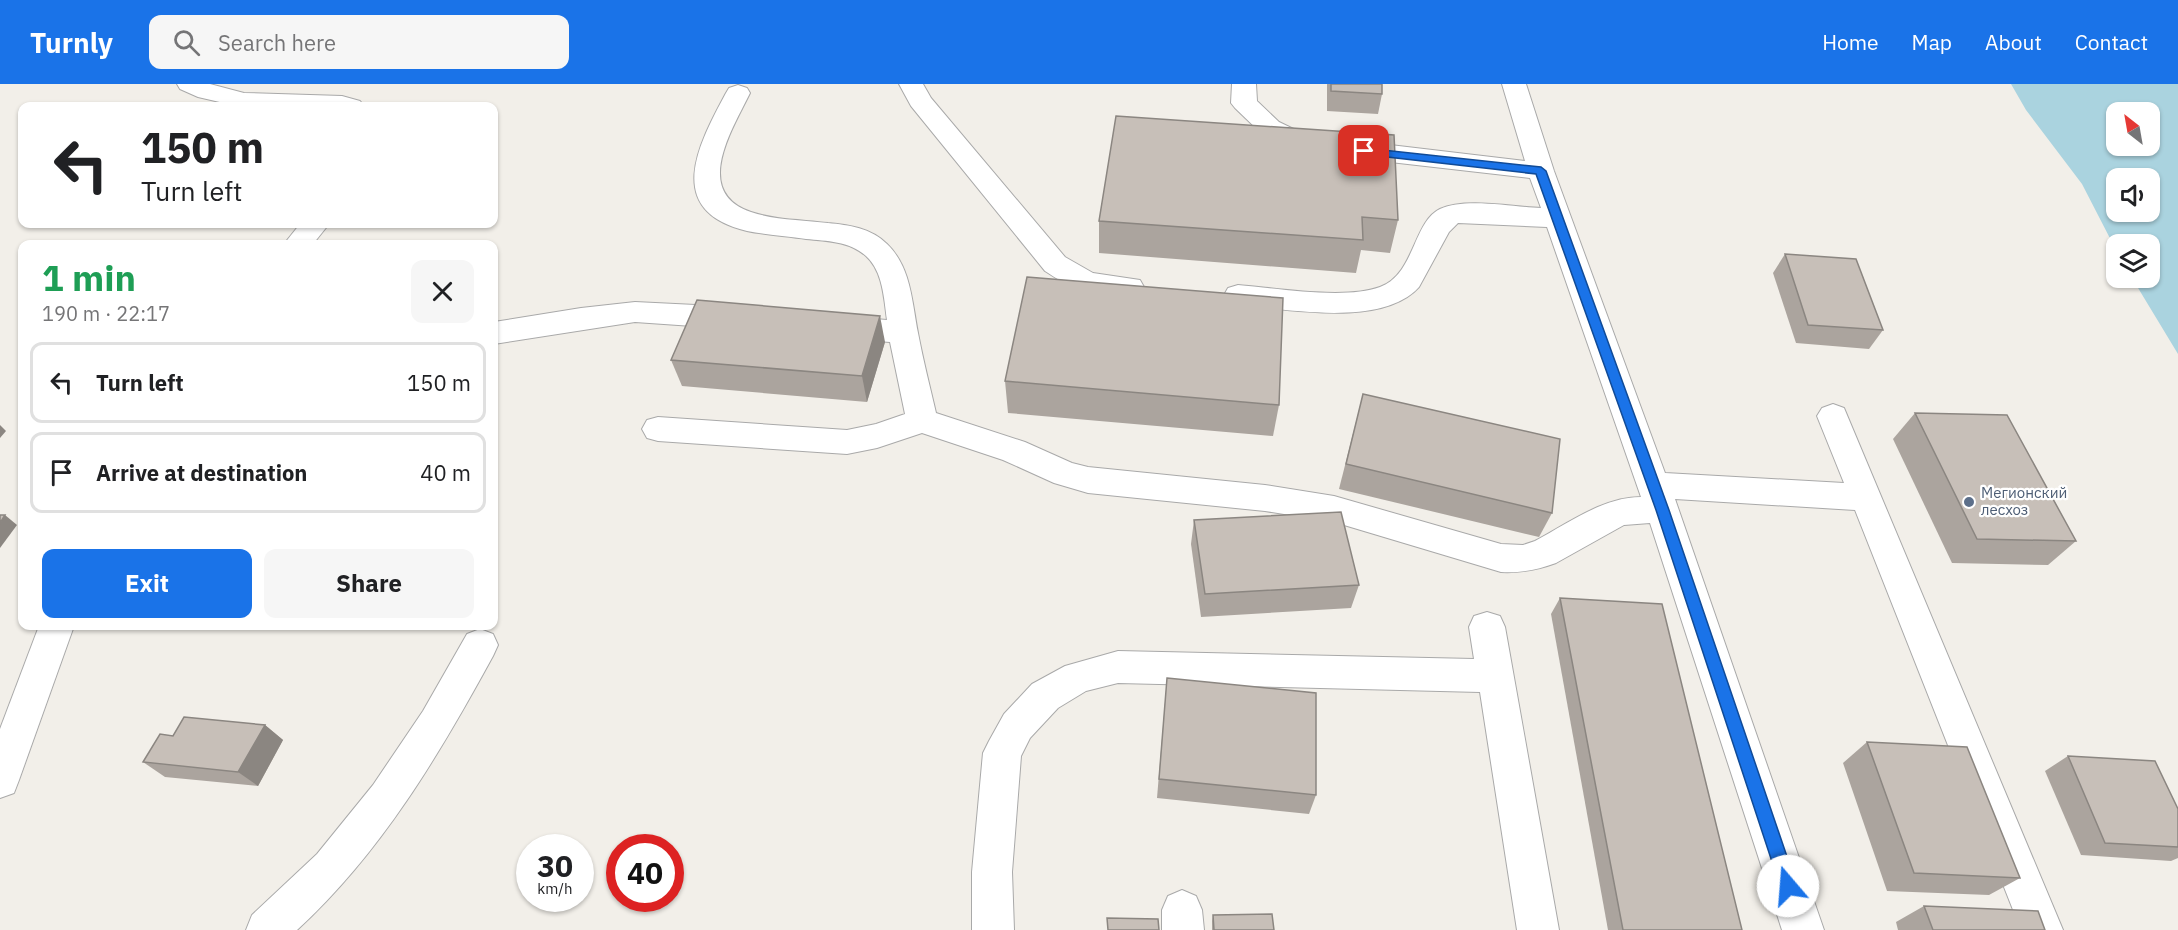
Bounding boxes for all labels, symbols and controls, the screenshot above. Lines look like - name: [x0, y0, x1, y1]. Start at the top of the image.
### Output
- search box: [149, 15, 569, 69]
- text: Turnly: [30, 24, 113, 61]
- icon: search: [170, 26, 203, 59]
- text: Search here: [218, 28, 336, 57]
- text: Home: [1822, 28, 1879, 56]
- text: Map: [1912, 28, 1952, 56]
- text: About: [1985, 28, 2042, 56]
- text: Contact: [2075, 28, 2148, 56]
- north arrow: [2106, 102, 2160, 156]
- map controls: [2106, 102, 2160, 288]
- text: 150 m: [141, 120, 264, 175]
- pin: [1338, 125, 1389, 176]
- icon: left: [42, 126, 120, 204]
- icon: arrive: [1347, 134, 1380, 167]
- button: sound: [2106, 168, 2160, 222]
- text: Turn left: [141, 173, 242, 208]
- button: layers: [2106, 234, 2160, 288]
- text: 1 min: [42, 254, 136, 301]
- button: close: [411, 260, 474, 323]
- text: 190 m · 22:17: [42, 300, 170, 327]
- icon: left: [45, 366, 78, 399]
- text: Turn left: [96, 368, 184, 397]
- text: 150 m: [407, 368, 471, 397]
- icon: arrive: [45, 456, 78, 489]
- text: Arrive at destination: [96, 458, 307, 487]
- text: 40 m: [420, 458, 471, 487]
- place label: Мегионский лесхоз: [1981, 483, 2067, 519]
- marker: Мегионский лесхоз: [1962, 495, 1976, 509]
- button: Exit: [42, 549, 252, 618]
- button: Share: [264, 549, 474, 618]
- speed limit sign: 40: [606, 834, 684, 912]
- text: 30: [537, 846, 573, 885]
- position arrow: [1756, 854, 1820, 918]
- text: km/h: [537, 879, 573, 898]

